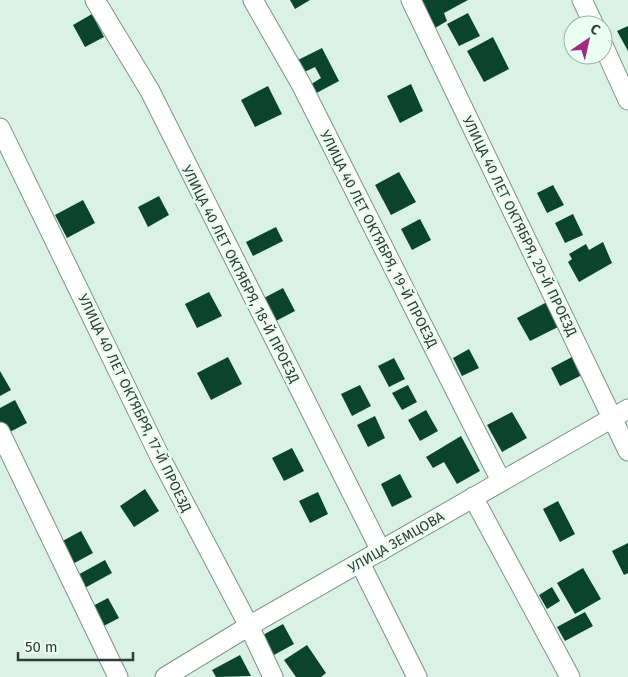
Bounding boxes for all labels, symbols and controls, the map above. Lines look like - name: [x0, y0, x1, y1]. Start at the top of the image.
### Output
- north arrow: [563, 15, 613, 65]
- text: С: [587, 20, 603, 39]
- street label: УЛИЦА 40 ЛЕТ ОКТЯБРЯ, 20-Й ПРОЕЗД: [459, 113, 580, 339]
- street label: УЛИЦА 40 ЛЕТ ОКТЯБРЯ, 19-Й ПРОЕЗД: [316, 128, 441, 351]
- street label: УЛИЦА 40 ЛЕТ ОКТЯБРЯ, 18-Й ПРОЕЗД: [178, 163, 303, 386]
- street label: УЛИЦА 40 ЛЕТ ОКТЯБРЯ, 17-Й ПРОЕЗД: [74, 291, 195, 515]
- street label: УЛИЦА ЗЕМЦОВА: [345, 508, 447, 577]
- scale bar: [18, 630, 132, 662]
- text: 50 m: [25, 638, 58, 656]

